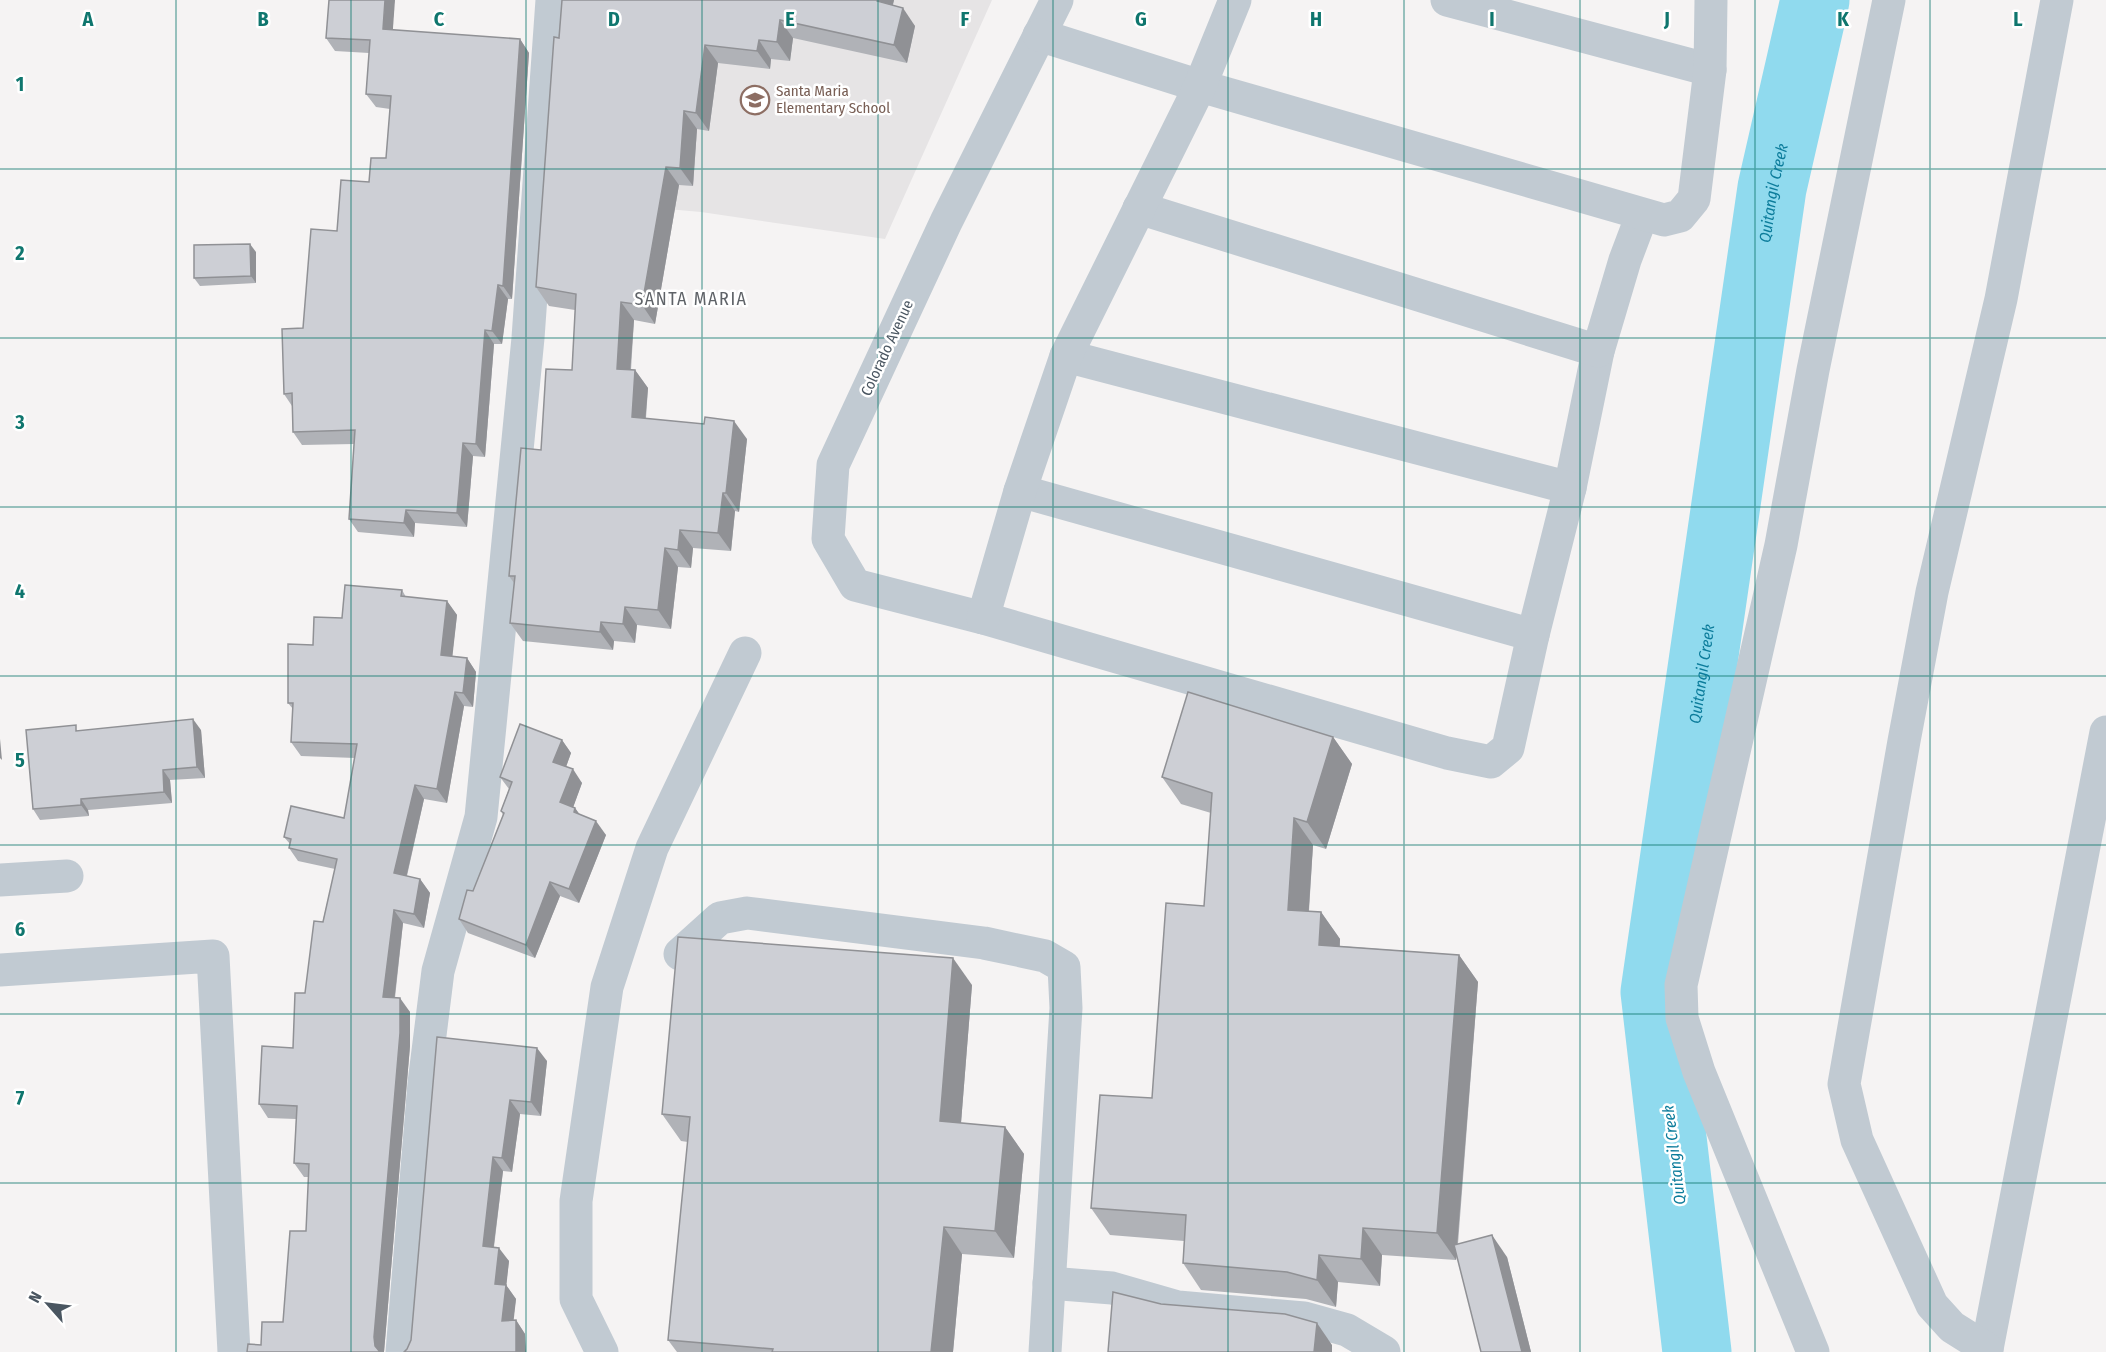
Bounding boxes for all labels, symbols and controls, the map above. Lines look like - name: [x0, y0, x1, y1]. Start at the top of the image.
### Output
- text: A: [82, 7, 95, 31]
- text: B: [257, 7, 269, 31]
- text: C: [434, 7, 445, 31]
- text: D: [608, 7, 620, 31]
- text: E: [785, 7, 795, 31]
- text: F: [961, 7, 970, 31]
- text: G: [1135, 7, 1147, 31]
- text: H: [1310, 7, 1322, 31]
- text: I: [1489, 7, 1495, 31]
- text: J: [1663, 7, 1670, 31]
- text: K: [1837, 7, 1849, 31]
- text: L: [2013, 7, 2023, 31]
- text: 1: [16, 72, 24, 96]
- place label: Santa Maria Elementary School: [776, 82, 890, 117]
- school or university icon: Santa Maria Elementary School: [739, 84, 771, 116]
- water label: Quitangil Creek: [1755, 142, 1791, 244]
- text: 2: [14, 241, 25, 265]
- district label: SANTA MARIA: [634, 288, 748, 310]
- street label: Colorado Avenue: [857, 297, 917, 399]
- text: 3: [14, 410, 25, 434]
- text: 4: [15, 579, 25, 603]
- water label: Quitangil Creek: [1685, 623, 1718, 725]
- text: 5: [15, 748, 25, 772]
- text: 6: [15, 917, 25, 941]
- text: 7: [16, 1086, 25, 1110]
- water label: Quitangil Creek: [1658, 1104, 1690, 1206]
- north arrow: [18, 1274, 78, 1334]
- text: N: [25, 1288, 46, 1306]

